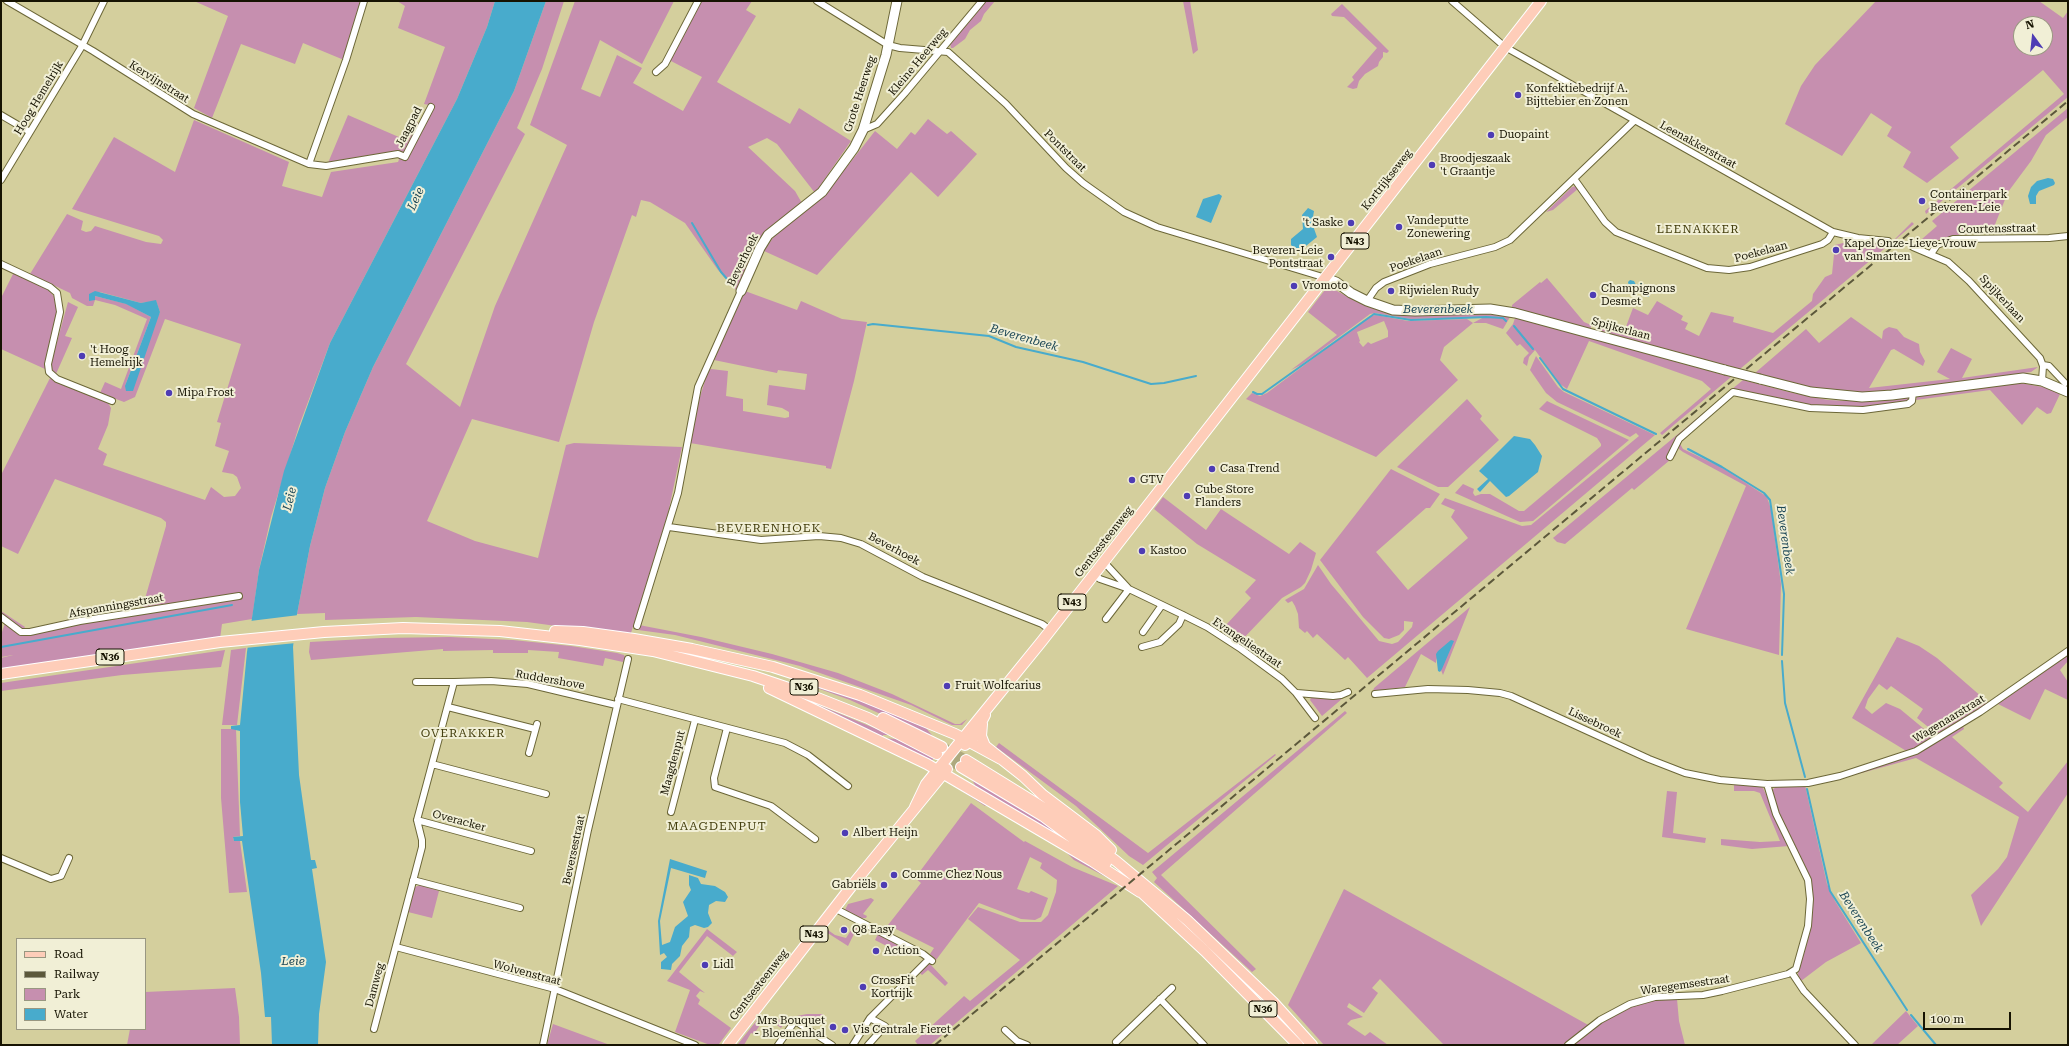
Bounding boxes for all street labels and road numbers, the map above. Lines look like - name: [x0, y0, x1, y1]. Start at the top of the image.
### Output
- street label: Kleine Heerweg: [886, 26, 950, 98]
- street label: Grote Heerweg: [841, 54, 879, 134]
- street label: Hoog Hemelrijk: [12, 58, 66, 138]
- street label: Kervijnstraat: [127, 58, 191, 106]
- street label: Jaagpad: [393, 104, 425, 150]
- street label: Leenakkerstraat: [1657, 119, 1739, 171]
- street label: Pontstraat: [1041, 127, 1089, 175]
- street label: Kortrijkseweg: [1359, 147, 1415, 213]
- street label: Courtensstraat: [1958, 222, 2036, 236]
- street label: Beverhoek: [725, 232, 761, 288]
- road number: N43: [1341, 233, 1369, 249]
- street label: Poekelaan: [1733, 239, 1789, 265]
- street label: Poekelaan: [1388, 245, 1444, 275]
- street label: Spijkerlaan: [1977, 272, 2027, 326]
- street label: Spijkerlaan: [1590, 315, 1652, 343]
- street label: Gentsesteenweg: [1072, 504, 1136, 580]
- street label: Beverhoek: [866, 530, 922, 568]
- street label: Afspanningsstraat: [68, 591, 164, 621]
- road number: N43: [1058, 594, 1086, 610]
- street label: Evangeliestraat: [1210, 615, 1284, 671]
- road number: N36: [96, 649, 124, 665]
- street label: Ruddershove: [514, 667, 586, 693]
- road number: N36: [790, 679, 818, 695]
- street label: Wagenaarstraat: [1911, 692, 1987, 746]
- street label: Lissebroek: [1566, 705, 1624, 741]
- street label: Maagdenput: [658, 729, 688, 797]
- street label: Overacker: [431, 808, 487, 834]
- street label: Beversestraat: [560, 814, 588, 886]
- road number: N43: [800, 926, 828, 942]
- street label: Gentsesteenweg: [727, 947, 791, 1023]
- street label: Wolvenstraat: [492, 958, 562, 988]
- street label: Damweg: [363, 961, 387, 1009]
- street label: Waregemsestraat: [1640, 972, 1730, 998]
- road number: N36: [1249, 1001, 1277, 1017]

